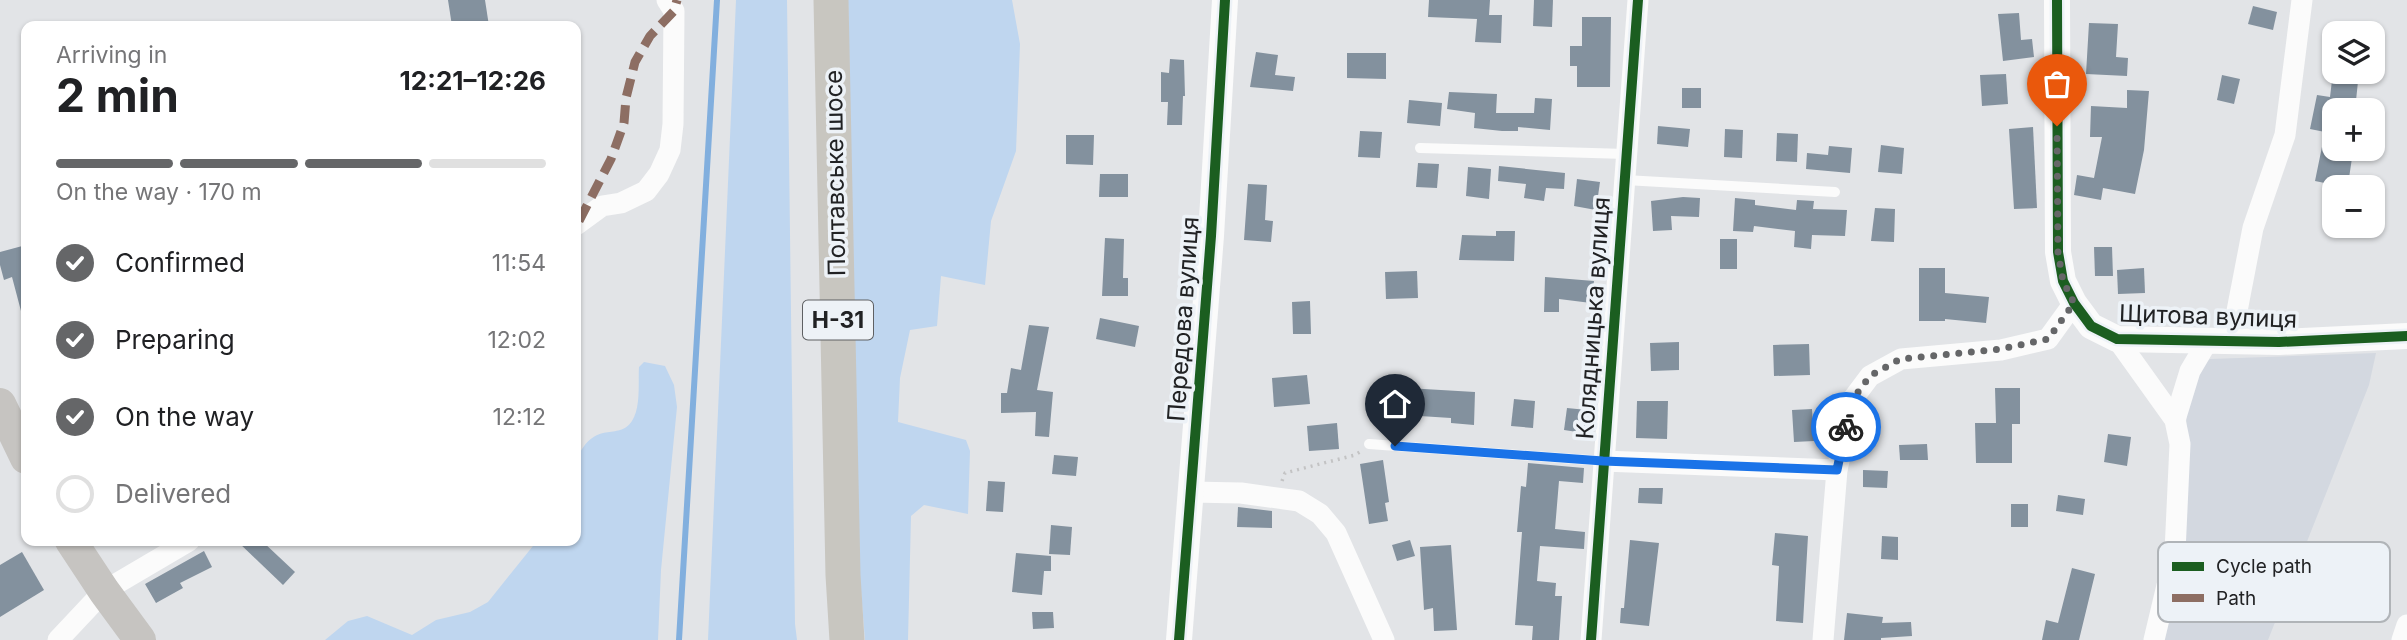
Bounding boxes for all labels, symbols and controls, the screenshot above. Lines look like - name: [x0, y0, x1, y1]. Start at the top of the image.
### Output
- map controls: [2322, 21, 2385, 238]
- button: layers: [2322, 21, 2385, 84]
- text: Arriving in: [56, 41, 167, 69]
- pin: [2027, 54, 2087, 126]
- text: 12:21–12:26: [400, 65, 546, 96]
- icon: bag: [2038, 65, 2076, 103]
- text: 2 min: [56, 67, 179, 123]
- street label: Полтавське шосе: [819, 70, 851, 276]
- button: +: [2322, 98, 2385, 161]
- button: −: [2322, 175, 2385, 238]
- text: On the way · 170 m: [56, 178, 262, 206]
- street label: Колядницька вулиця: [1570, 196, 1616, 440]
- street label: Передова вулиця: [1161, 216, 1205, 422]
- icon: check: [56, 244, 94, 282]
- text: Confirmed: [115, 247, 245, 278]
- text: 11:54: [492, 249, 546, 277]
- street label: Щитова вулиця: [2119, 298, 2297, 334]
- road number: Н-31: [803, 300, 873, 340]
- icon: check: [56, 321, 94, 359]
- text: Preparing: [115, 324, 235, 355]
- text: 12:02: [487, 326, 546, 354]
- pin: [1365, 374, 1425, 446]
- icon: home: [1376, 385, 1414, 423]
- courier: [1811, 392, 1881, 462]
- icon: check: [56, 398, 94, 436]
- text: On the way: [115, 401, 254, 432]
- text: 12:12: [493, 403, 546, 431]
- icon: bike: [1827, 408, 1865, 446]
- text: Delivered: [115, 478, 231, 509]
- legend: [2158, 542, 2390, 622]
- text: Cycle path: [2216, 555, 2312, 578]
- text: Path: [2216, 587, 2256, 610]

